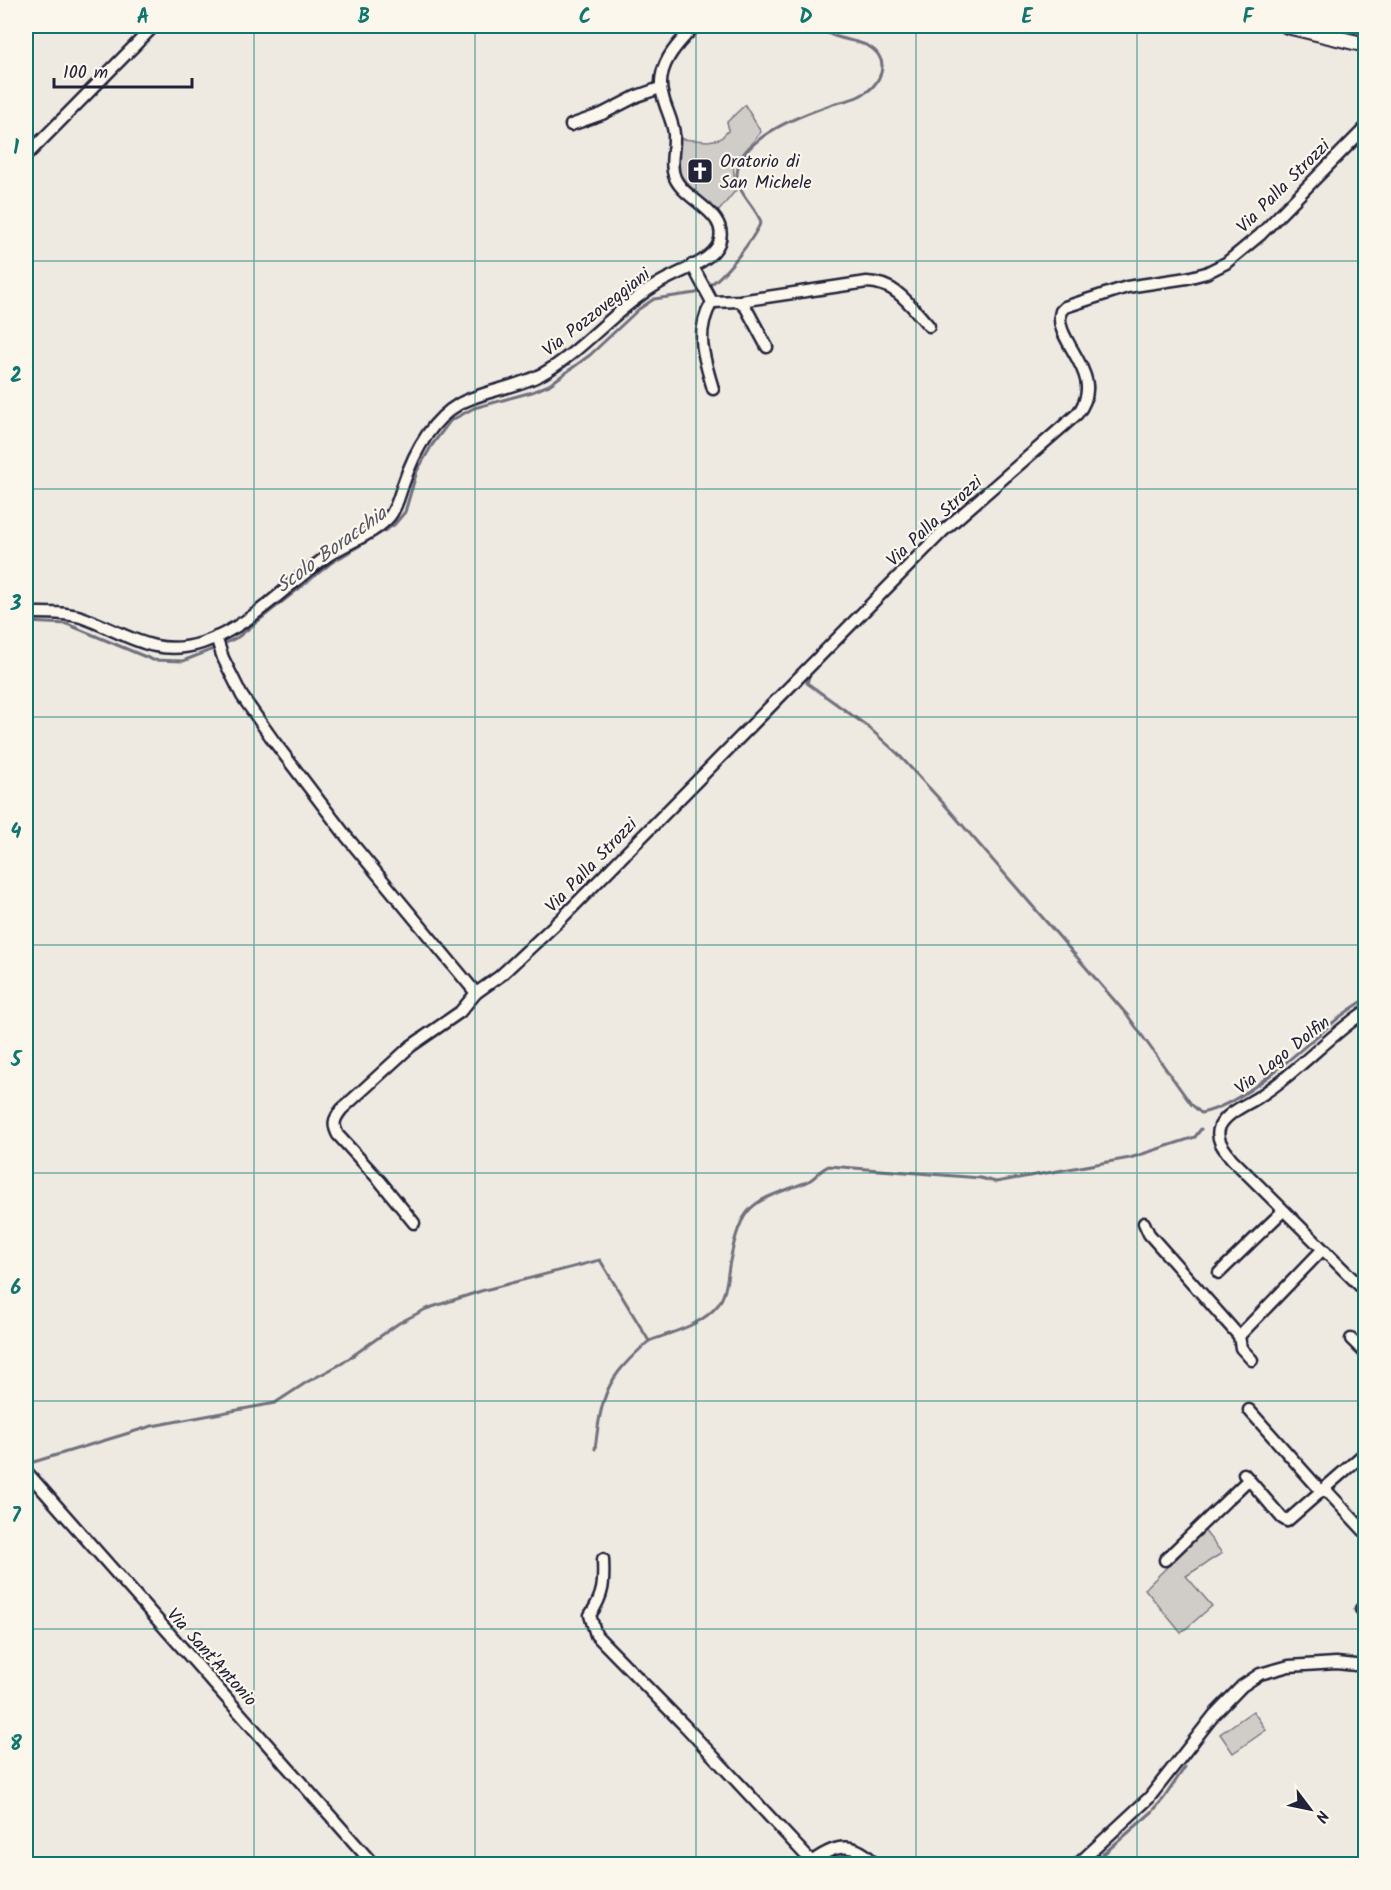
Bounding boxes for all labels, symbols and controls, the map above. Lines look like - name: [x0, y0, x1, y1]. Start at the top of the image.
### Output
- text: A: [137, 2, 149, 34]
- text: B: [358, 2, 370, 34]
- text: C: [579, 2, 591, 34]
- text: D: [799, 2, 813, 34]
- text: E: [1021, 2, 1033, 34]
- text: F: [1243, 2, 1255, 34]
- scale bar: [54, 51, 192, 89]
- text: 100 m: [63, 59, 108, 88]
- text: 1: [13, 133, 19, 165]
- street label: Via Palla Strozzi: [1230, 133, 1338, 241]
- place label: Oratorio di San Michele: [720, 148, 812, 198]
- church icon: Oratorio di San Michele: [685, 156, 715, 186]
- street label: Via Pozzoveggiani: [536, 261, 658, 365]
- text: 2: [10, 361, 22, 393]
- street label: Via Palla Strozzi: [880, 469, 990, 575]
- water label: Scolo Boracchia: [270, 498, 396, 602]
- text: 3: [10, 589, 22, 621]
- street label: Via Palla Strozzi: [539, 811, 646, 920]
- text: 4: [11, 817, 22, 849]
- street label: Via Lago Dolfin: [1229, 1009, 1337, 1103]
- text: 5: [10, 1045, 23, 1077]
- text: 6: [11, 1273, 22, 1305]
- text: 7: [11, 1501, 21, 1533]
- street label: Via Sant'Antonio: [158, 1602, 263, 1714]
- text: 8: [10, 1729, 22, 1761]
- north arrow: [1280, 1779, 1340, 1839]
- text: N: [1308, 1805, 1335, 1827]

